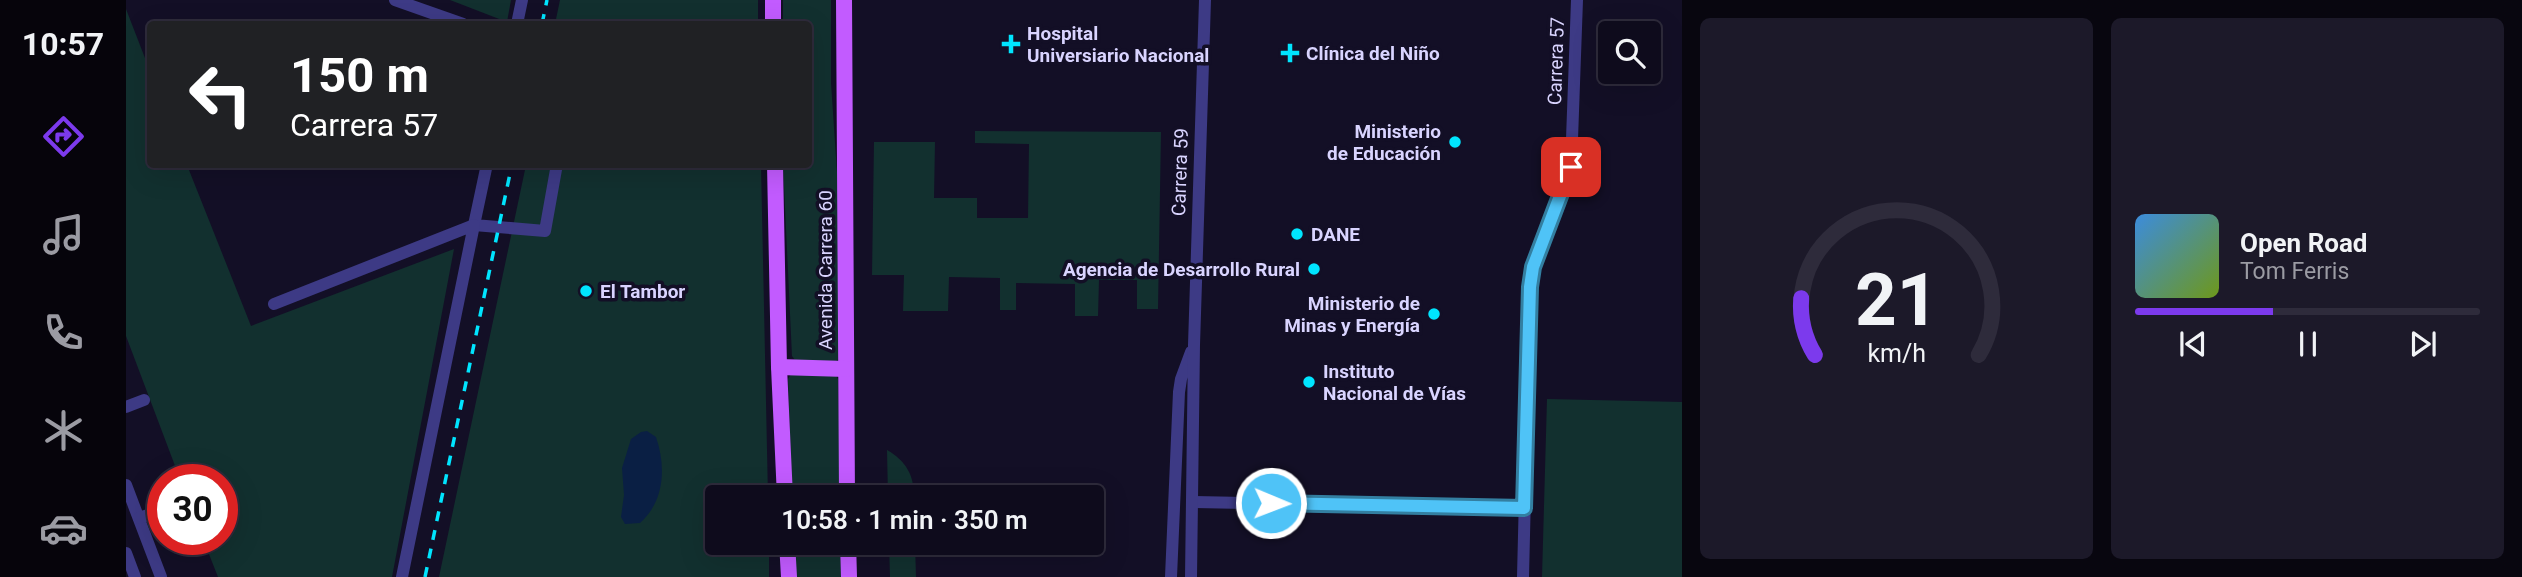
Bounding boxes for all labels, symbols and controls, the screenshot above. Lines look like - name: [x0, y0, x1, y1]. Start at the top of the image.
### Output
- street label: Carrera 57: [1543, 17, 1569, 105]
- map controls: [1598, 21, 1661, 84]
- button: search: [1598, 21, 1661, 84]
- place label: Hospital Universiario Nacional: [1027, 22, 1209, 67]
- text: 10:57: [22, 25, 104, 63]
- marker: Hospital Universiario Nacional: [1001, 34, 1021, 54]
- place label: Clínica del Niño: [1306, 42, 1440, 65]
- marker: Clínica del Niño: [1280, 43, 1300, 63]
- text: 150 m: [290, 47, 429, 104]
- icon: left: [175, 49, 266, 140]
- text: Carrera 57: [290, 106, 438, 144]
- icon: directions: [39, 112, 88, 161]
- place label: Ministerio de Educación: [1327, 120, 1441, 165]
- street label: Carrera 59: [1167, 128, 1193, 216]
- marker: Ministerio de Educación: [1447, 134, 1463, 150]
- pin: [1541, 137, 1601, 197]
- icon: arrive: [1552, 148, 1590, 186]
- street label: Avenida Carrera 60: [814, 190, 837, 350]
- icon: music: [39, 210, 88, 259]
- place label: DANE: [1311, 223, 1360, 246]
- marker: DANE: [1289, 226, 1305, 242]
- text: Open Road: [2240, 228, 2368, 258]
- text: 21: [1855, 257, 1938, 343]
- place label: Agencia de Desarrollo Rural: [1063, 258, 1300, 281]
- text: Tom Ferris: [2240, 258, 2349, 285]
- marker: Agencia de Desarrollo Rural: [1306, 261, 1322, 277]
- place label: El Tambor: [600, 280, 685, 303]
- marker: El Tambor: [578, 283, 594, 299]
- place label: Ministerio de Minas y Energía: [1284, 292, 1420, 337]
- marker: Ministerio de Minas y Energía: [1426, 306, 1442, 322]
- icon: phone: [39, 308, 88, 357]
- icon: previous: [2174, 325, 2212, 363]
- icon: pause: [2289, 325, 2327, 363]
- icon: next: [2404, 325, 2442, 363]
- text: km/h: [1867, 338, 1926, 367]
- place label: Instituto Nacional de Vías: [1323, 360, 1466, 405]
- marker: Instituto Nacional de Vías: [1301, 374, 1317, 390]
- icon: climate: [39, 406, 88, 455]
- speed limit sign: 30: [147, 464, 238, 555]
- position arrow: [1234, 466, 1308, 540]
- icon: car: [39, 504, 88, 553]
- text: 10:58 · 1 min · 350 m: [781, 505, 1028, 535]

